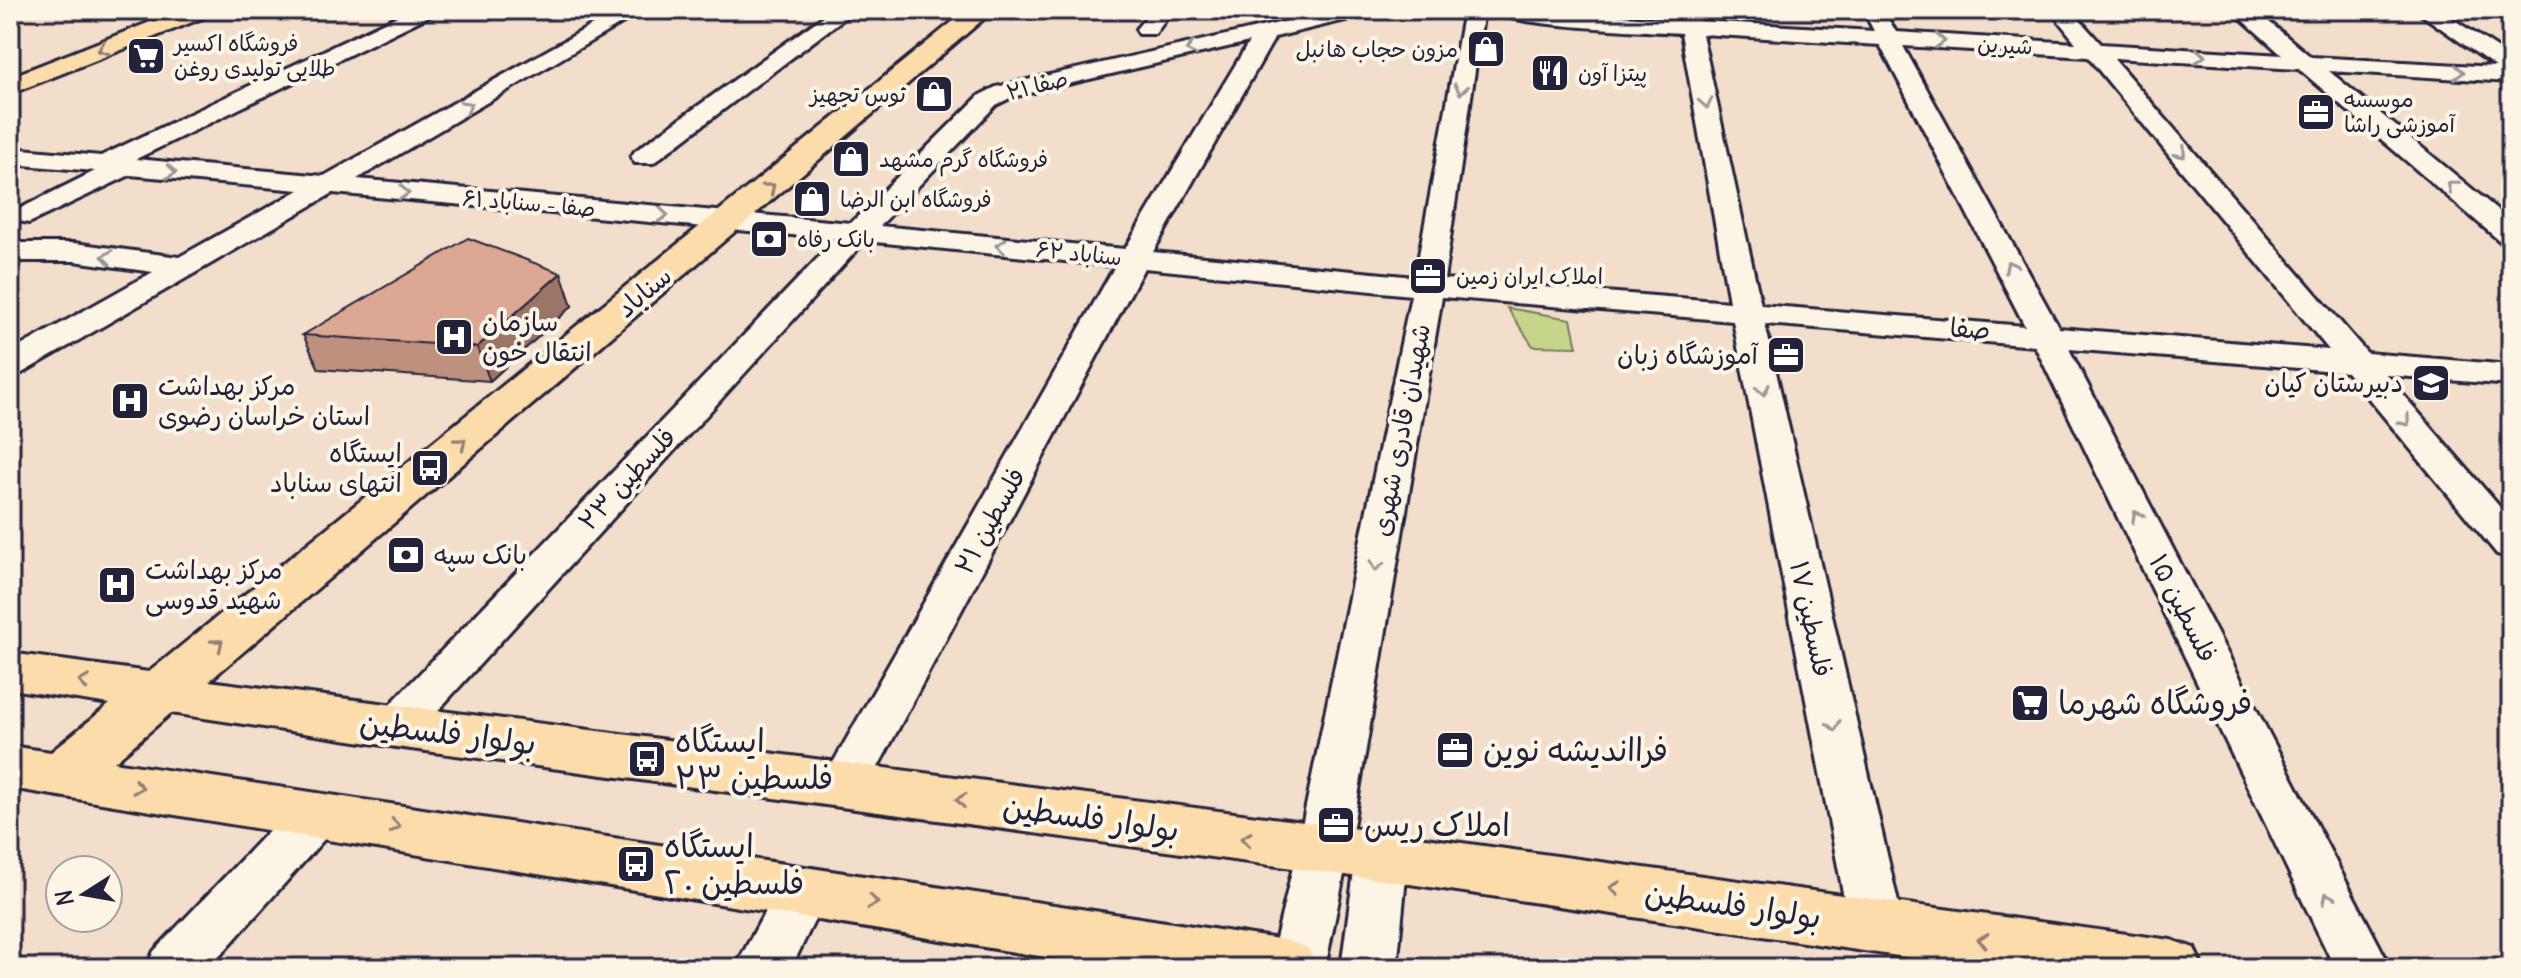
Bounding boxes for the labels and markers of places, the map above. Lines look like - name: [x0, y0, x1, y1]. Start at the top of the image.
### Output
- shop icon: مزون حجاب هانبل: [1465, 28, 1507, 70]
- place label: فروشگاه اکسیر طلایی تولیدی روغن: [172, 29, 336, 83]
- supermarket icon: فروشگاه اکسیر طلایی تولیدی روغن: [125, 35, 167, 77]
- place label: مزون حجاب هانبل: [1295, 35, 1458, 63]
- restaurant icon: پیتزا آون: [1529, 52, 1571, 94]
- place label: پیتزا آون: [1578, 59, 1647, 88]
- shop icon: توس تجهیز: [913, 73, 955, 115]
- place label: توس تجهیز: [808, 80, 907, 108]
- place label: موسسه آموزشی راشا: [2344, 85, 2456, 139]
- office icon: موسسه آموزشی راشا: [2295, 91, 2337, 133]
- shop icon: فروشگاه گرم مشهد: [830, 138, 872, 180]
- place label: فروشگاه گرم مشهد: [879, 145, 1048, 177]
- shop icon: فروشگاه ابن الرضا: [791, 178, 833, 220]
- place label: فروشگاه ابن الرضا: [840, 185, 992, 213]
- bank icon: بانک رفاه: [748, 218, 790, 260]
- place label: بانک رفاه: [797, 225, 875, 253]
- office icon: املاک ایران زمین: [1407, 255, 1449, 297]
- place label: املاک ایران زمین: [1456, 262, 1603, 290]
- place label: سازمان انتقال خون: [482, 305, 592, 368]
- hospital icon: سازمان انتقال خون: [433, 316, 475, 358]
- office icon: آموزشگاه زبان: [1765, 334, 1807, 376]
- place label: آموزشگاه زبان: [1617, 338, 1760, 371]
- school or university icon: دبیرستان کیان: [2410, 362, 2452, 404]
- place label: دبیرستان کیان: [2264, 366, 2403, 399]
- place label: مرکز بهداشت استان خراسان رضوی: [158, 369, 370, 432]
- hospital icon: مرکز بهداشت استان خراسان رضوی: [109, 380, 151, 422]
- place label: ايستگاه انتهای سناباد: [270, 436, 402, 499]
- bus stop icon: ايستگاه انتهای سناباد: [409, 447, 451, 489]
- bank icon: بانک سپه: [385, 534, 427, 576]
- place label: بانک سپه: [434, 538, 527, 572]
- place label: مرکز بهداشت شهید قدوسی: [145, 553, 282, 617]
- hospital icon: مرکز بهداشت شهید قدوسی: [96, 564, 138, 606]
- supermarket icon: فروشگاه شهرما: [2009, 682, 2051, 724]
- place label: فروشگاه شهرما: [2058, 682, 2252, 723]
- place label: ایستگاه فلسطین ۲۳: [675, 720, 833, 798]
- office icon: فرااندیشه نوین: [1434, 729, 1476, 771]
- place label: فرااندیشه نوین: [1483, 729, 1668, 770]
- bus stop icon: ایستگاه فلسطین ۲۳: [626, 738, 668, 780]
- office icon: املاک ریس: [1315, 804, 1357, 846]
- place label: املاک ریس: [1364, 804, 1510, 845]
- place label: ایستگاه فلسطین ٢۰: [664, 825, 804, 903]
- bus stop icon: ایستگاه فلسطین ٢۰: [615, 843, 657, 885]

